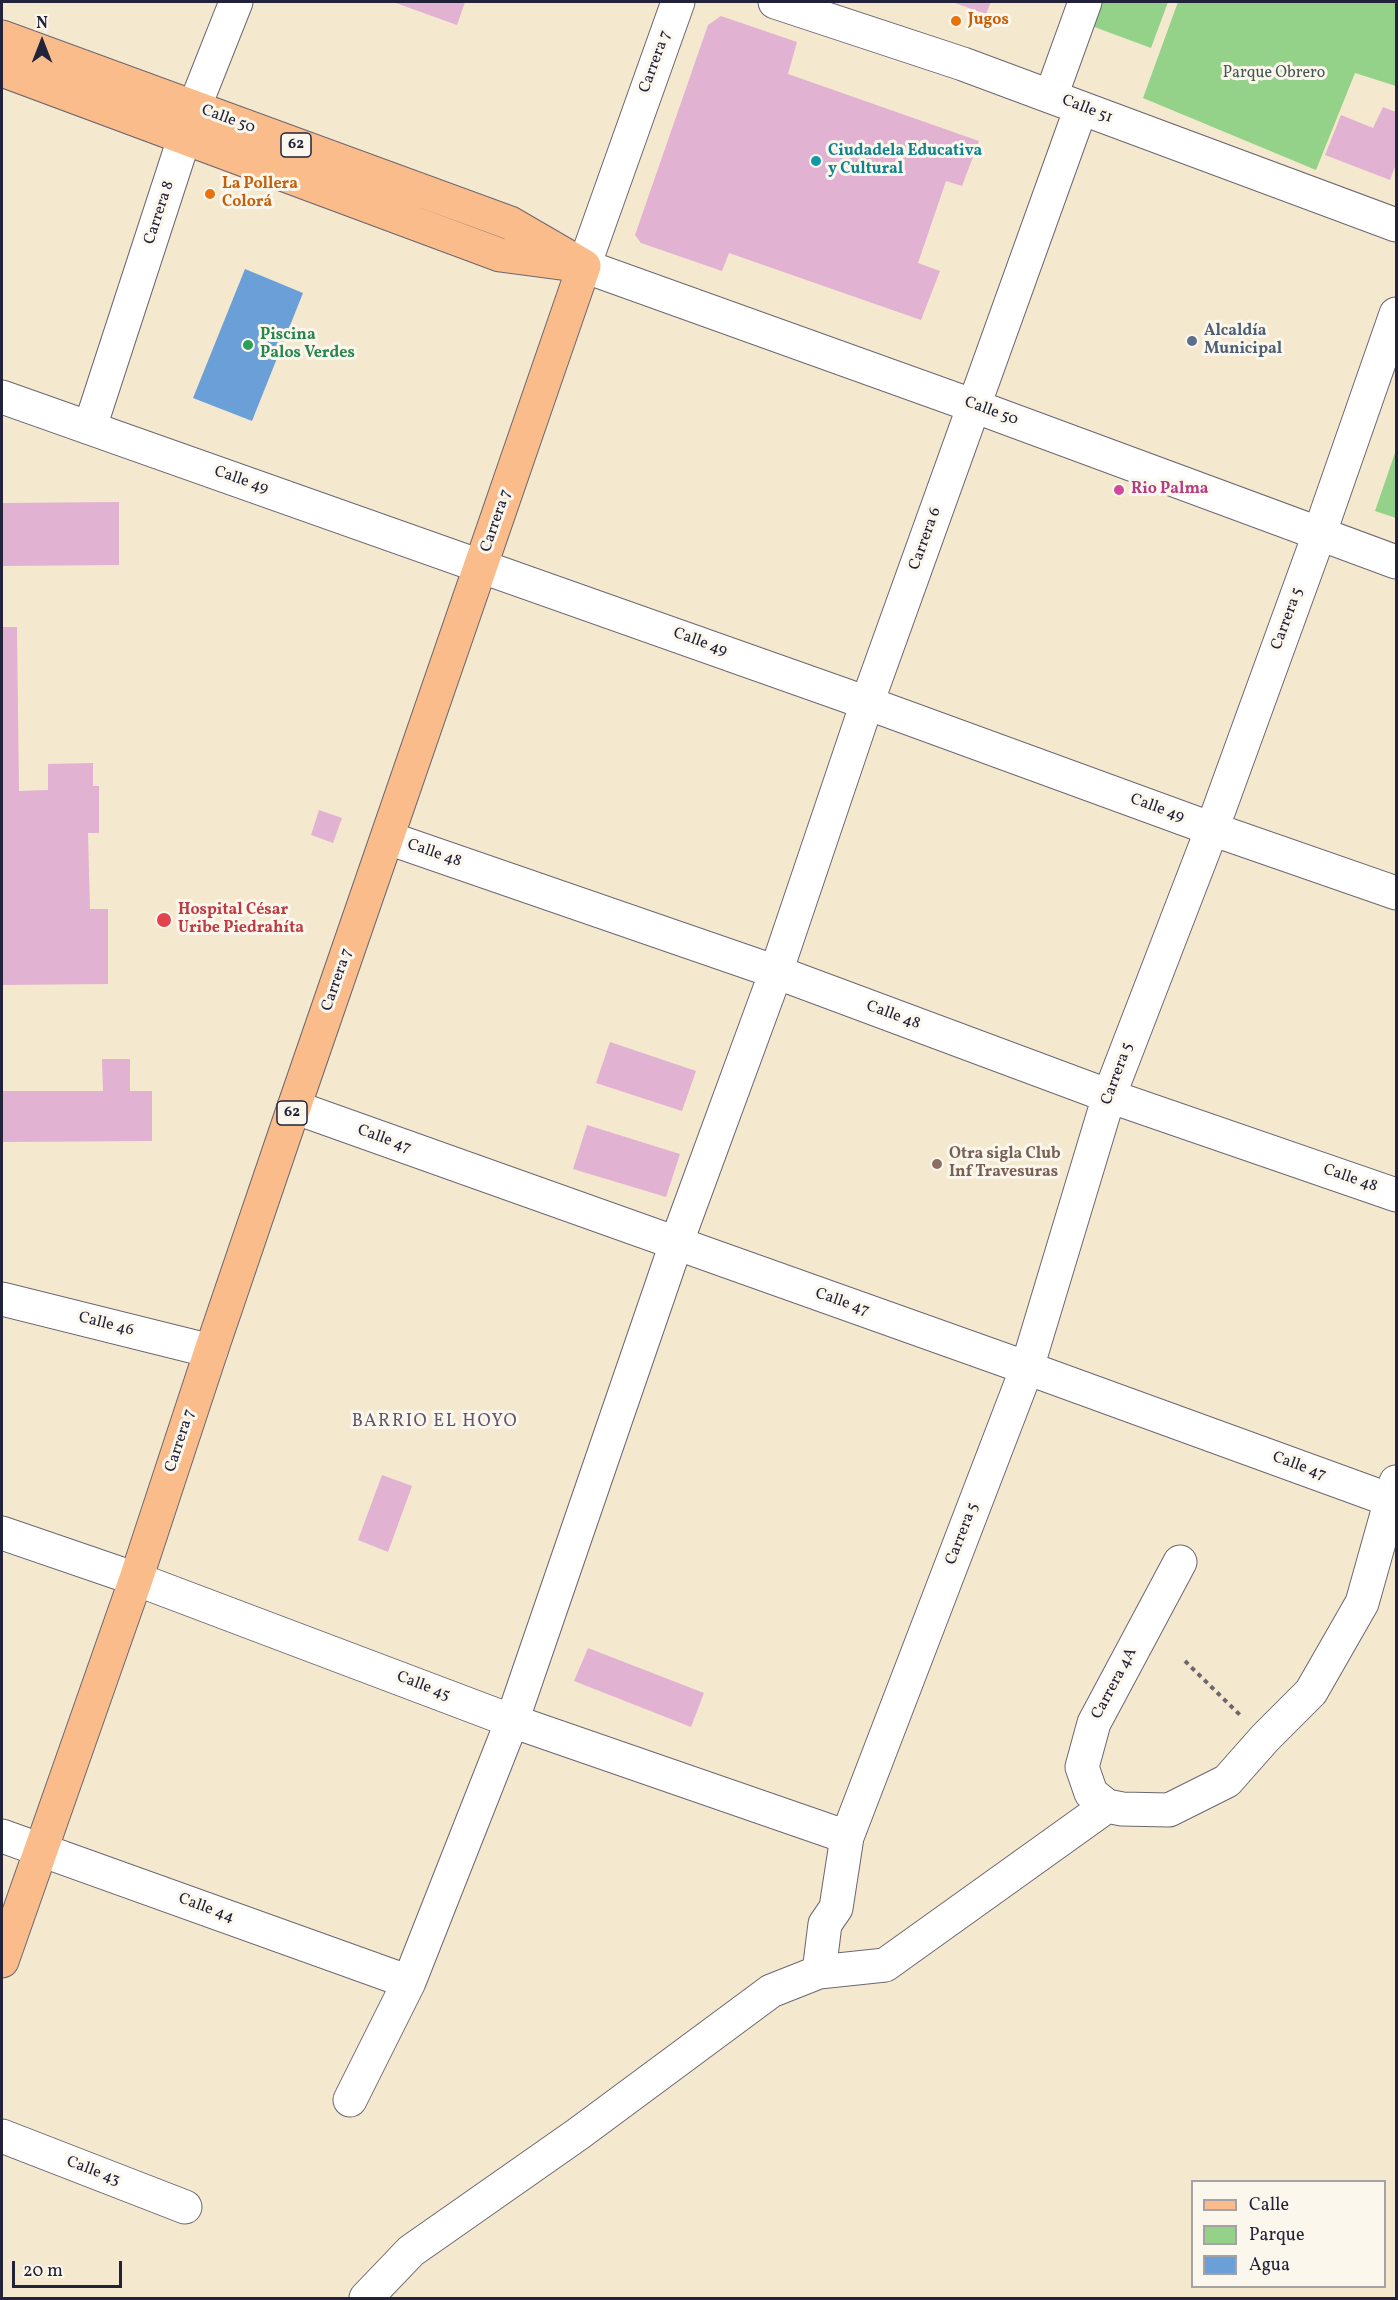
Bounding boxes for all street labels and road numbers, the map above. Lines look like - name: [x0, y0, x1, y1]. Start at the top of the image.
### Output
- street label: Carrera 7: [636, 28, 676, 96]
- street label: Calle 51: [1059, 92, 1115, 128]
- street label: Calle 50: [199, 101, 257, 139]
- road number: 62: [281, 133, 311, 157]
- street label: Carrera 8: [141, 179, 179, 247]
- street label: Calle 50: [962, 393, 1020, 431]
- street label: Calle 49: [211, 463, 271, 499]
- street label: Carrera 7: [477, 487, 517, 555]
- street label: Carrera 6: [906, 505, 946, 573]
- street label: Carrera 5: [1268, 585, 1308, 653]
- street label: Calle 49: [670, 624, 730, 662]
- street label: Calle 49: [1127, 790, 1187, 828]
- street label: Calle 48: [404, 836, 464, 872]
- street label: Carrera 7: [318, 946, 358, 1014]
- street label: Calle 48: [863, 997, 923, 1035]
- street label: Carrera 5: [1098, 1040, 1138, 1108]
- road number: 62: [277, 1101, 307, 1125]
- street label: Calle 47: [354, 1121, 414, 1159]
- street label: Calle 48: [1320, 1161, 1380, 1197]
- street label: Calle 47: [812, 1285, 872, 1321]
- street label: Calle 46: [76, 1309, 136, 1341]
- street label: Carrera 7: [162, 1407, 200, 1475]
- street label: Calle 47: [1269, 1448, 1329, 1486]
- street label: Carrera 5: [942, 1500, 984, 1568]
- street label: Carrera 4A: [1088, 1645, 1142, 1723]
- street label: Calle 45: [394, 1668, 452, 1706]
- street label: Calle 44: [176, 1890, 236, 1928]
- street label: Calle 43: [63, 2153, 123, 2191]

